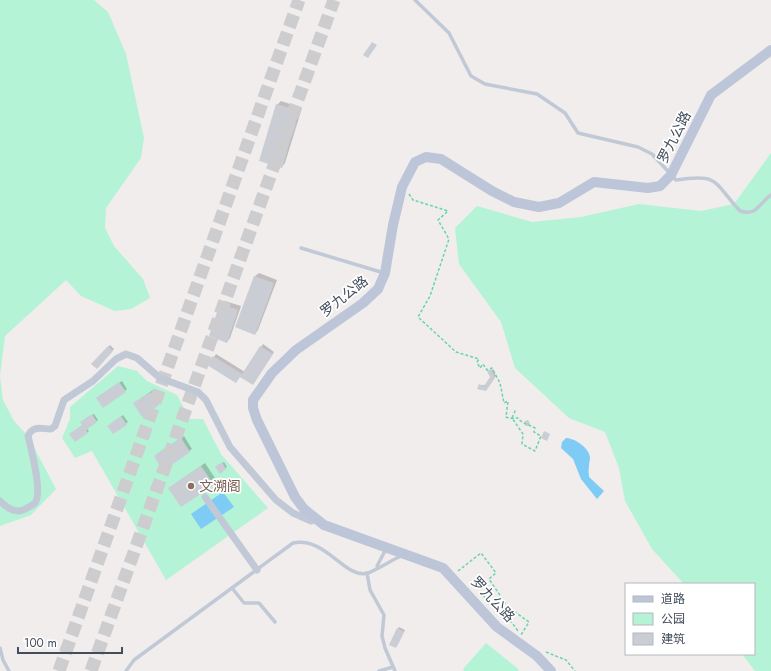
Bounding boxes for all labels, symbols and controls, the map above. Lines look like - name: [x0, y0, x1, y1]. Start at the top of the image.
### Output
- street label: 罗九公路: [652, 108, 696, 166]
- street label: 罗九公路: [316, 271, 372, 321]
- place label: 文溯阁: [199, 476, 241, 496]
- marker: 文溯阁: [186, 481, 196, 491]
- street label: 罗九公路: [467, 572, 519, 626]
- legend: [625, 583, 755, 655]
- text: 道路: [661, 590, 685, 608]
- text: 公园: [661, 610, 685, 628]
- scale bar: [18, 629, 122, 655]
- text: 建筑: [661, 630, 685, 648]
- text: 100 m: [24, 634, 57, 652]

